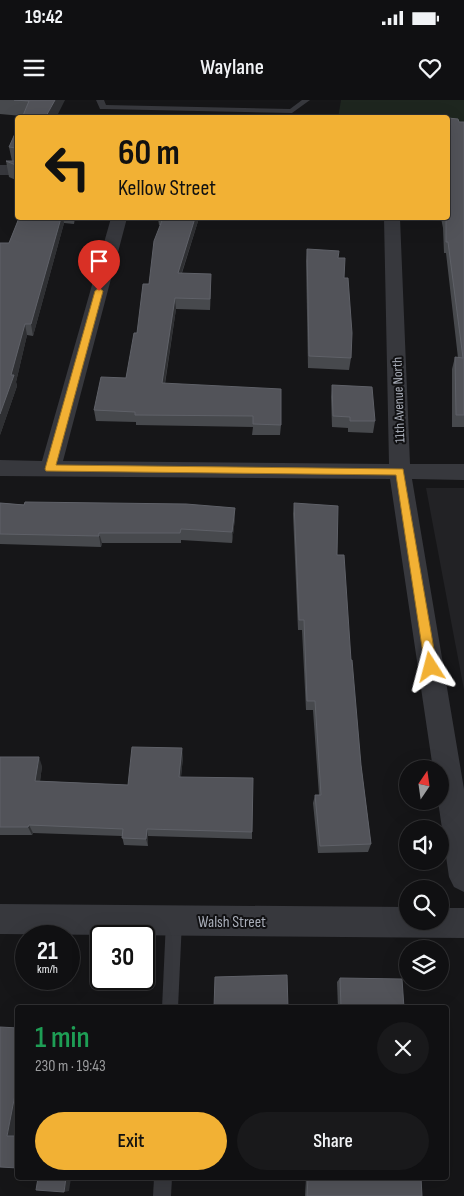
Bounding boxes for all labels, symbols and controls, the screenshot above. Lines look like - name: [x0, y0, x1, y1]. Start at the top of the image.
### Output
- text: 19:42: [25, 6, 63, 29]
- icon: menu: [20, 54, 48, 82]
- text: Waylane: [200, 54, 264, 81]
- icon: heart: [416, 54, 444, 82]
- text: 60 m: [118, 132, 180, 175]
- icon: left: [35, 135, 100, 200]
- text: Kellow Street: [118, 175, 216, 202]
- pin: [78, 240, 120, 291]
- icon: arrive: [85, 247, 113, 275]
- street label: 11th Avenue North: [389, 357, 408, 443]
- position arrow: [404, 640, 456, 692]
- north arrow: [399, 760, 449, 810]
- map controls: [399, 760, 449, 990]
- button: sound: [399, 820, 449, 870]
- button: search: [399, 880, 449, 930]
- street label: Walsh Street: [198, 913, 266, 932]
- speed limit sign: 30: [90, 925, 155, 990]
- text: 21: [37, 936, 58, 967]
- button: layers: [399, 940, 449, 990]
- text: km/h: [37, 962, 58, 977]
- text: 1 min: [35, 1020, 90, 1056]
- button: close: [377, 1022, 429, 1074]
- text: 230 m · 19:43: [35, 1057, 106, 1076]
- button: Exit: [35, 1112, 227, 1170]
- button: Share: [237, 1112, 429, 1170]

